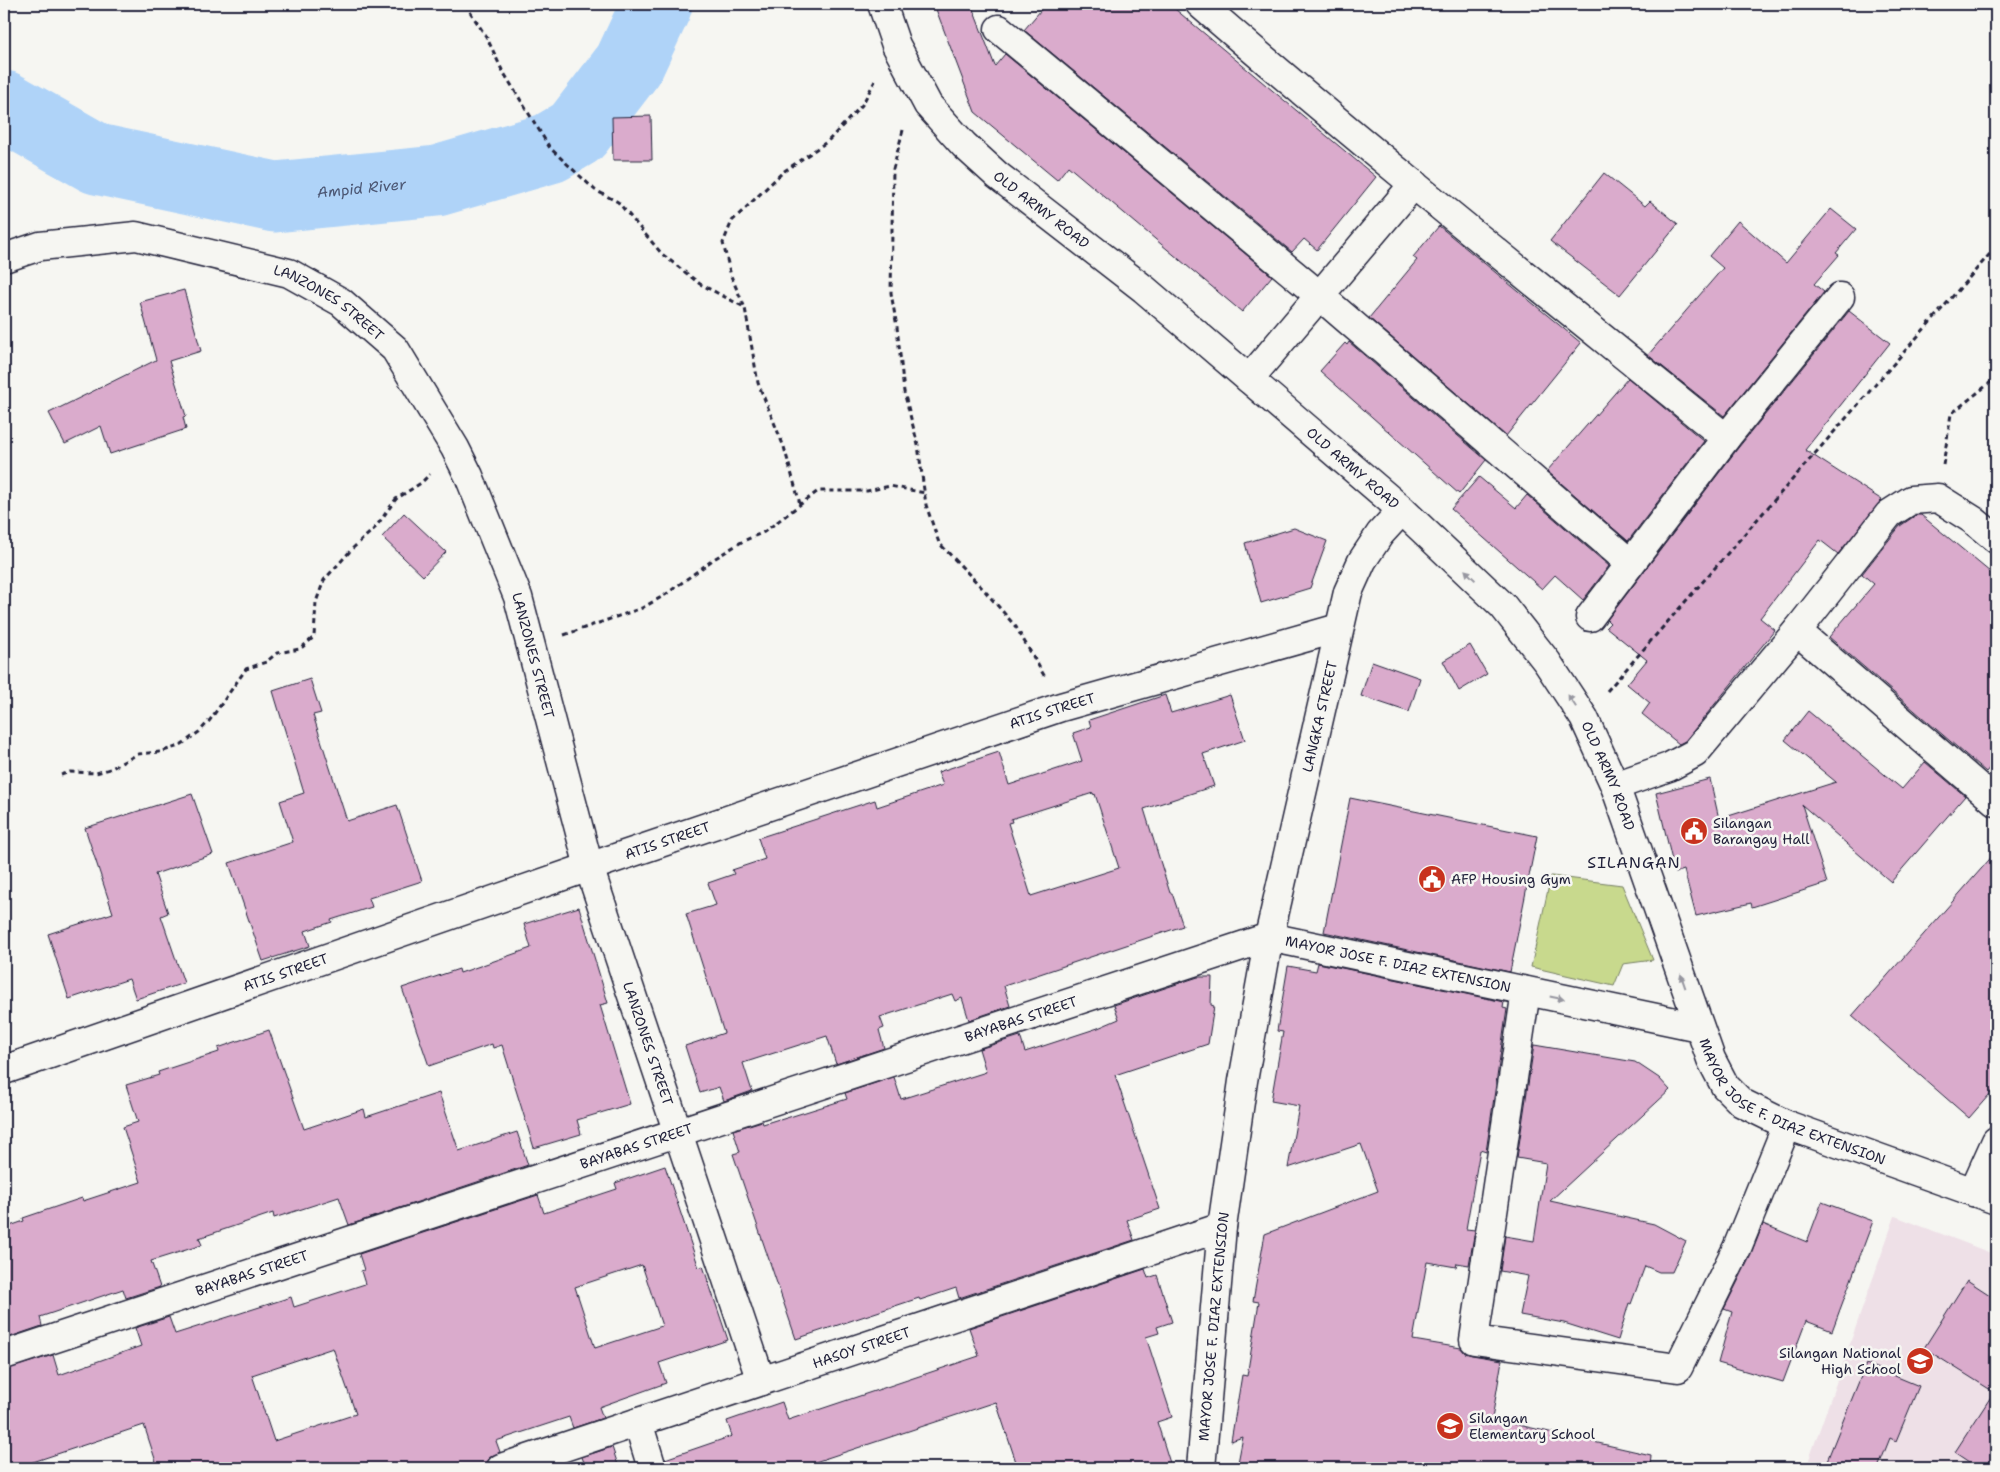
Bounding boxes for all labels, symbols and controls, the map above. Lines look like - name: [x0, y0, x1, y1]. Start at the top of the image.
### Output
- street label: OLD ARMY ROAD: [990, 167, 1093, 252]
- water label: Ampid River: [316, 174, 408, 203]
- street label: LANZONES STREET: [272, 261, 388, 345]
- street label: OLD ARMY ROAD: [1303, 423, 1403, 513]
- one-way arrow: [1465, 569, 1477, 581]
- street label: LANZONES STREET: [508, 590, 559, 721]
- street label: LANGKA STREET: [1298, 659, 1341, 774]
- street label: ATIS STREET: [1007, 689, 1097, 733]
- one-way arrow: [1567, 694, 1577, 708]
- street label: OLD ARMY ROAD: [1578, 718, 1639, 833]
- place label: Silangan Barangay Hall: [1713, 814, 1810, 848]
- public building icon: Silangan Barangay Hall: [1679, 816, 1709, 846]
- street label: ATIS STREET: [622, 817, 713, 863]
- district label: SILANGAN: [1587, 852, 1681, 873]
- public building icon: AFP Housing Gym: [1417, 864, 1447, 894]
- place label: AFP Housing Gym: [1451, 870, 1571, 888]
- street label: MAYOR JOSE F. DIAZ EXTENSION: [1284, 932, 1513, 996]
- street label: ATIS STREET: [240, 949, 331, 995]
- one-way arrow: [1679, 974, 1686, 989]
- street label: LANZONES STREET: [619, 979, 677, 1108]
- street label: BAYABAS STREET: [962, 992, 1080, 1046]
- one-way arrow: [1549, 994, 1565, 1002]
- street label: MAYOR JOSE F. DIAZ EXTENSION: [1695, 1036, 1888, 1169]
- street label: BAYABAS STREET: [578, 1119, 695, 1173]
- street label: MAYOR JOSE F. DIAZ EXTENSION: [1194, 1211, 1233, 1442]
- street label: BAYABAS STREET: [193, 1246, 311, 1300]
- street label: HASOY STREET: [810, 1323, 913, 1372]
- place label: Silangan National High School: [1779, 1344, 1902, 1378]
- school or university icon: Silangan National High School: [1905, 1346, 1935, 1376]
- place label: Silangan Elementary School: [1469, 1409, 1596, 1443]
- school or university icon: Silangan Elementary School: [1435, 1411, 1465, 1441]

